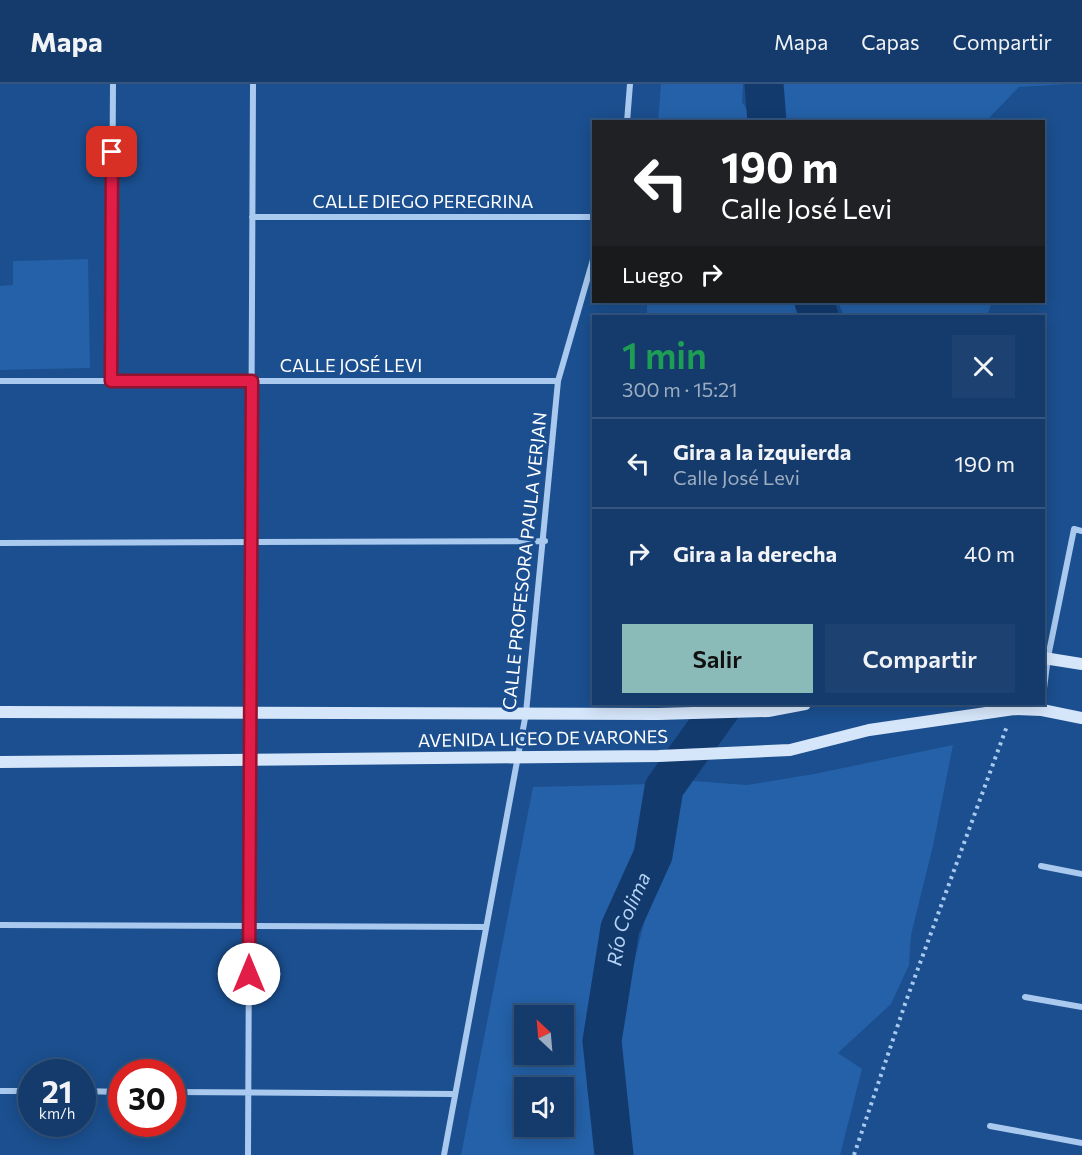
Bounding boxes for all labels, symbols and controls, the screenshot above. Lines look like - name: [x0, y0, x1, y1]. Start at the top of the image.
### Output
- text: Mapa: [30, 24, 103, 58]
- text: Mapa: [774, 29, 828, 54]
- text: Capas: [861, 29, 920, 54]
- text: Compartir: [953, 29, 1052, 54]
- pin: [86, 126, 137, 177]
- icon: arrive: [95, 135, 128, 168]
- text: 190 m: [721, 140, 839, 192]
- icon: left: [622, 144, 700, 222]
- street label: CALLE DIEGO PEREGRINA: [313, 190, 533, 212]
- text: Calle José Levi: [721, 192, 892, 225]
- icon: right: [695, 258, 728, 291]
- text: Luego: [622, 261, 683, 288]
- text: 1 min: [622, 332, 707, 376]
- button: close: [952, 335, 1015, 398]
- street label: CALLE JOSÉ LEVI: [280, 354, 422, 376]
- text: 300 m · 15:21: [622, 377, 738, 401]
- street label: CALLE PROFESORA PAULA VERJAN: [497, 411, 551, 711]
- text: Gira a la izquierda: [673, 438, 851, 465]
- icon: left: [622, 447, 655, 480]
- text: 190 m: [954, 450, 1015, 477]
- text: Calle José Levi: [673, 465, 800, 489]
- icon: right: [622, 537, 655, 570]
- text: Gira a la derecha: [673, 540, 837, 567]
- text: 40 m: [964, 540, 1015, 567]
- button: Salir: [622, 624, 813, 693]
- button: Compartir: [825, 624, 1015, 693]
- street label: AVENIDA LICEO DE VARONES: [418, 725, 668, 751]
- water label: Río Colima: [601, 868, 655, 967]
- position arrow: [217, 942, 281, 1006]
- north arrow: [514, 1005, 574, 1065]
- map controls: [514, 1005, 574, 1137]
- speed limit sign: 30: [108, 1059, 186, 1137]
- text: 21: [42, 1072, 72, 1109]
- button: sound: [514, 1077, 574, 1137]
- text: km/h: [39, 1104, 75, 1122]

